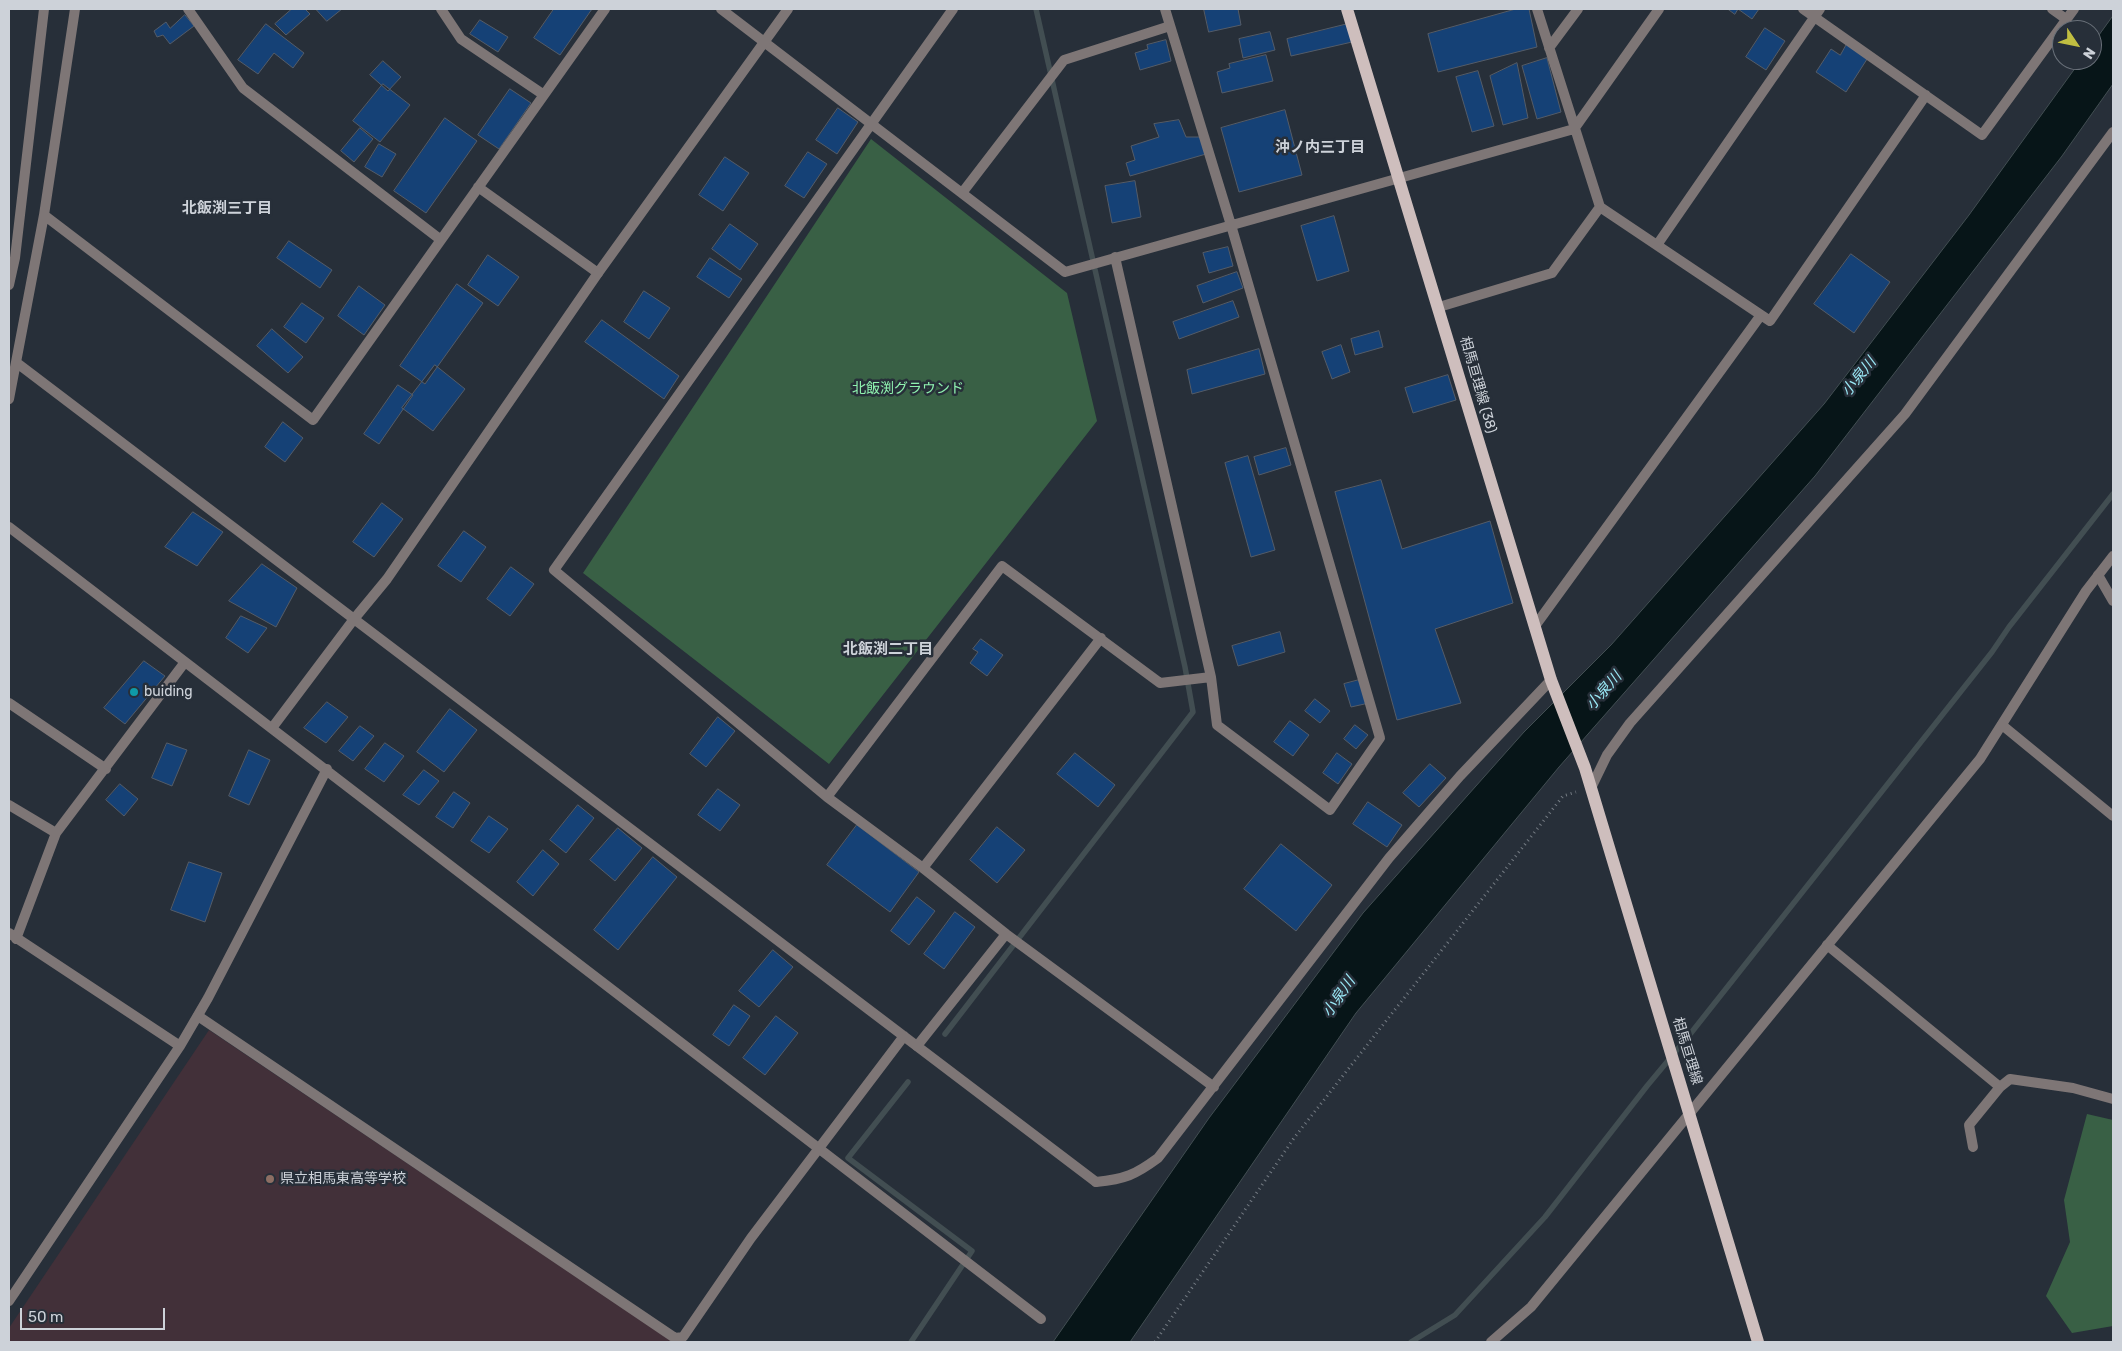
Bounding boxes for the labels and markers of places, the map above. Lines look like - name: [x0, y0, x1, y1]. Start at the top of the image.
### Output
- place label: buiding: [144, 684, 193, 700]
- marker: buiding: [128, 686, 140, 698]
- place label: 県立相馬東高等学校: [280, 1171, 406, 1187]
- marker: 県立相馬東高等学校: [264, 1173, 276, 1185]

